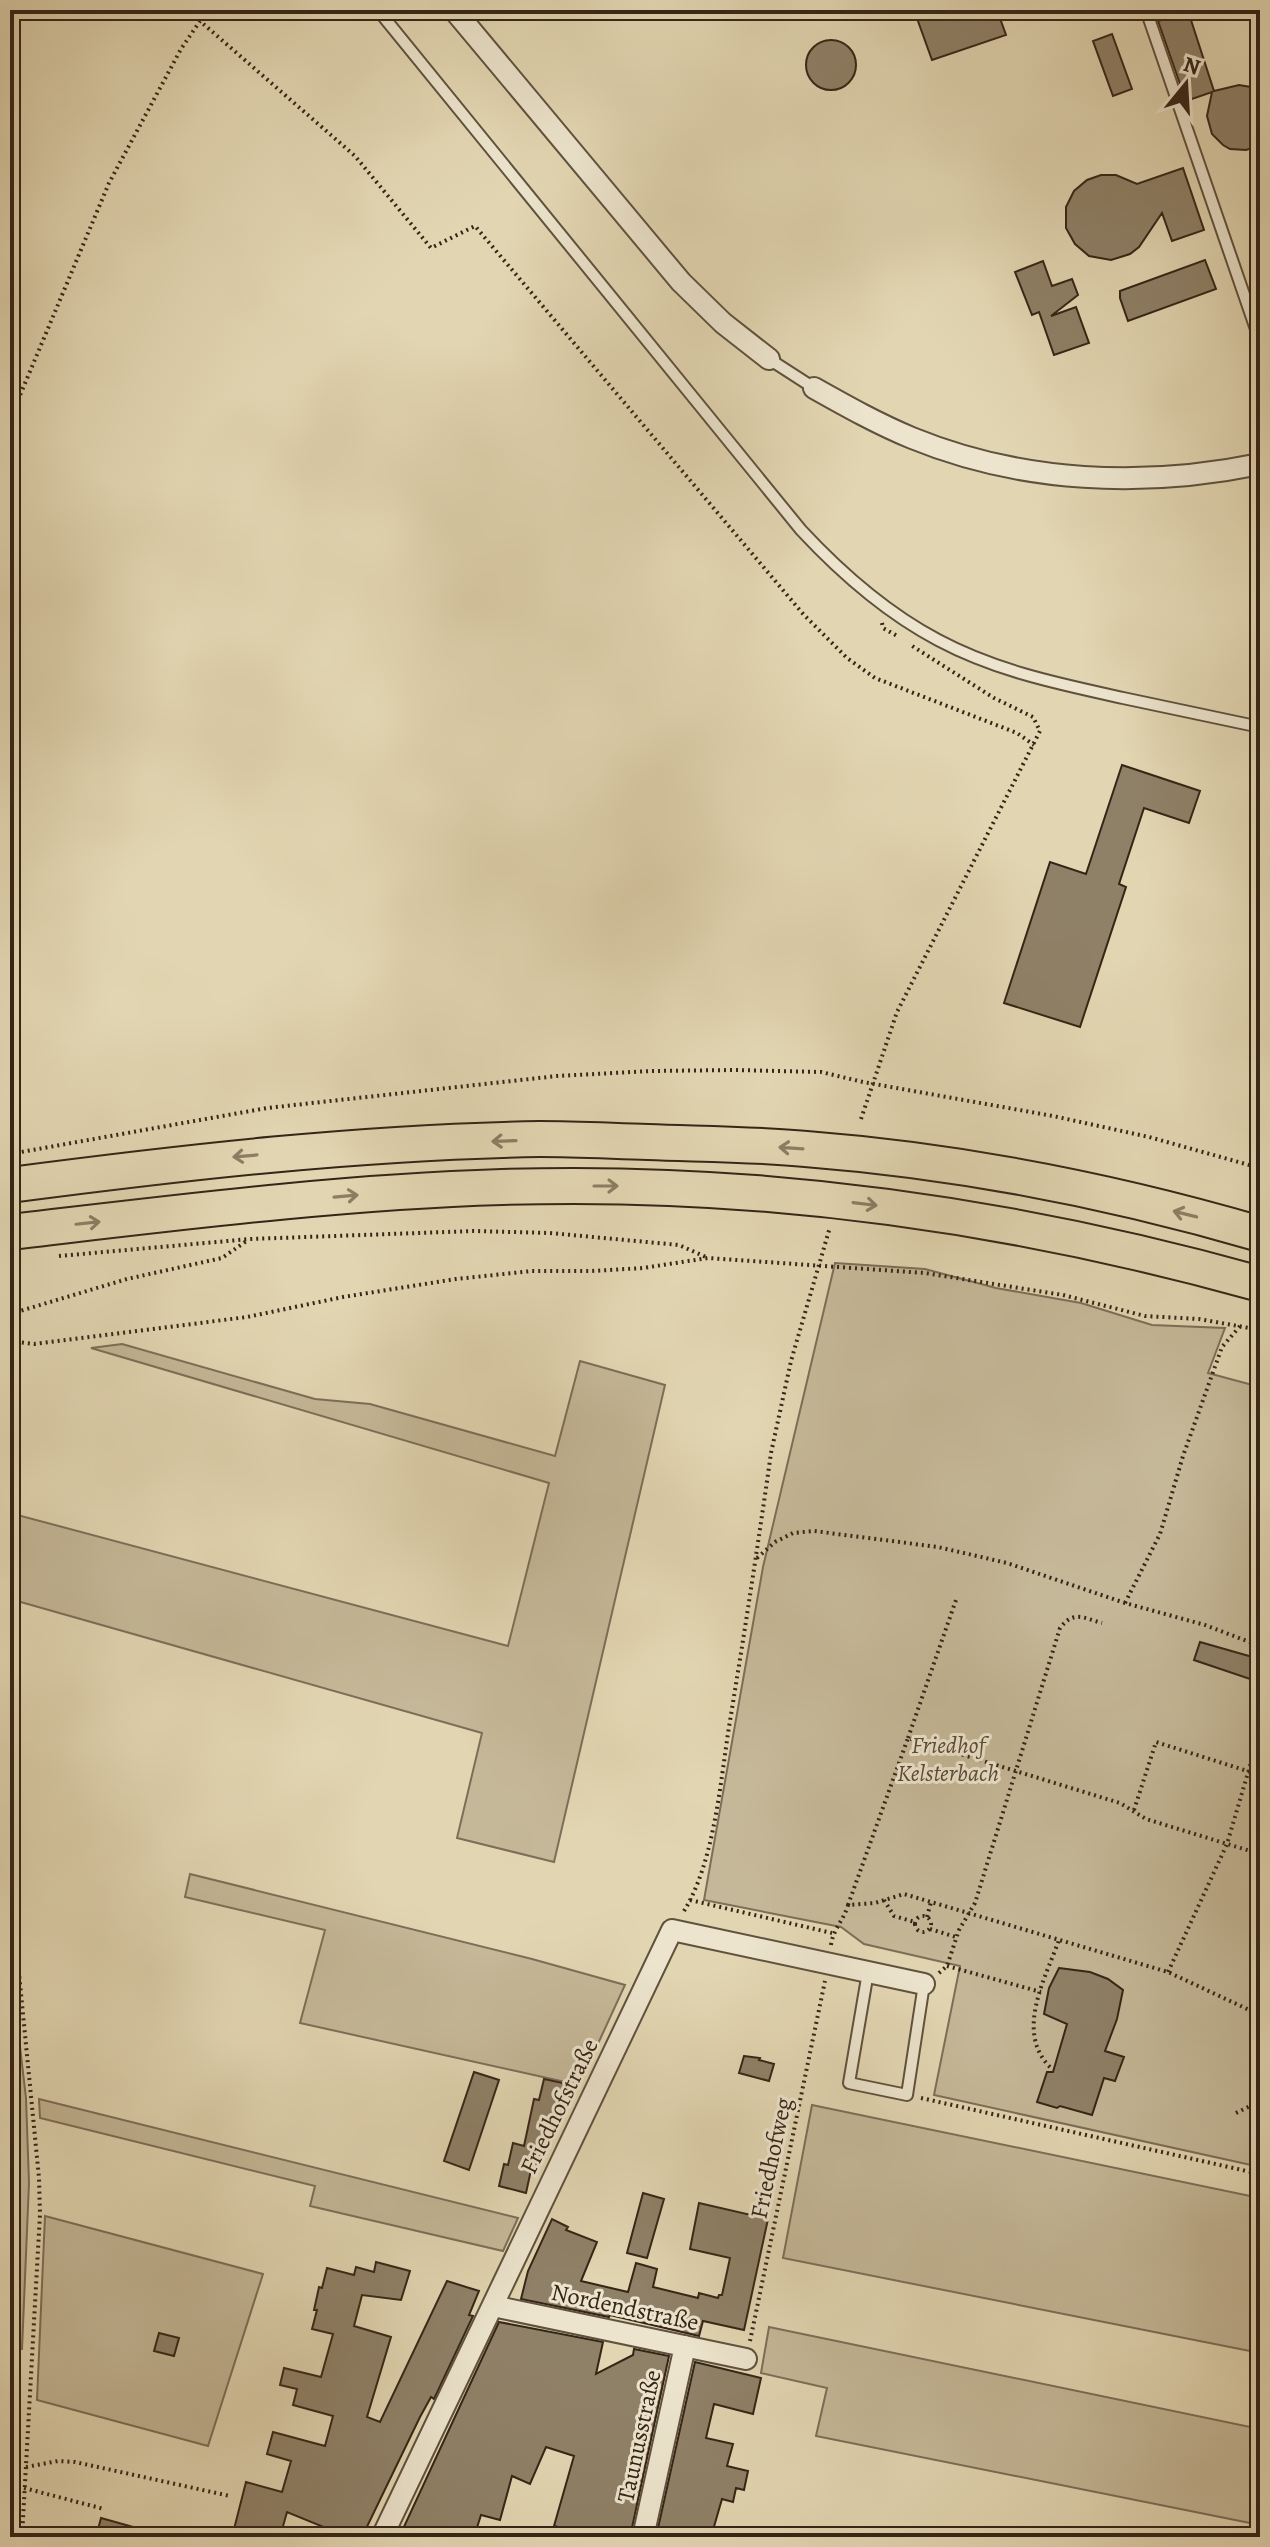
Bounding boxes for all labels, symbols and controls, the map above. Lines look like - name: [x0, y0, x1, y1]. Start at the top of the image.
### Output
- north arrow: [1146, 44, 1226, 124]
- text: N: [1180, 49, 1204, 83]
- one-way arrow: [491, 1133, 518, 1148]
- one-way arrow: [778, 1140, 805, 1155]
- one-way arrow: [232, 1149, 259, 1164]
- one-way arrow: [592, 1178, 619, 1194]
- one-way arrow: [332, 1188, 359, 1203]
- one-way arrow: [851, 1196, 878, 1211]
- one-way arrow: [1172, 1205, 1198, 1220]
- one-way arrow: [74, 1215, 100, 1230]
- park label: Friedhof Kelsterbach: [897, 1729, 999, 1789]
- street label: Friedhofstraße: [512, 2033, 606, 2179]
- street label: Friedhofweg: [743, 2094, 799, 2222]
- street label: Nordendstraße: [548, 2276, 702, 2338]
- street label: Taunusstraße: [609, 2367, 669, 2505]

